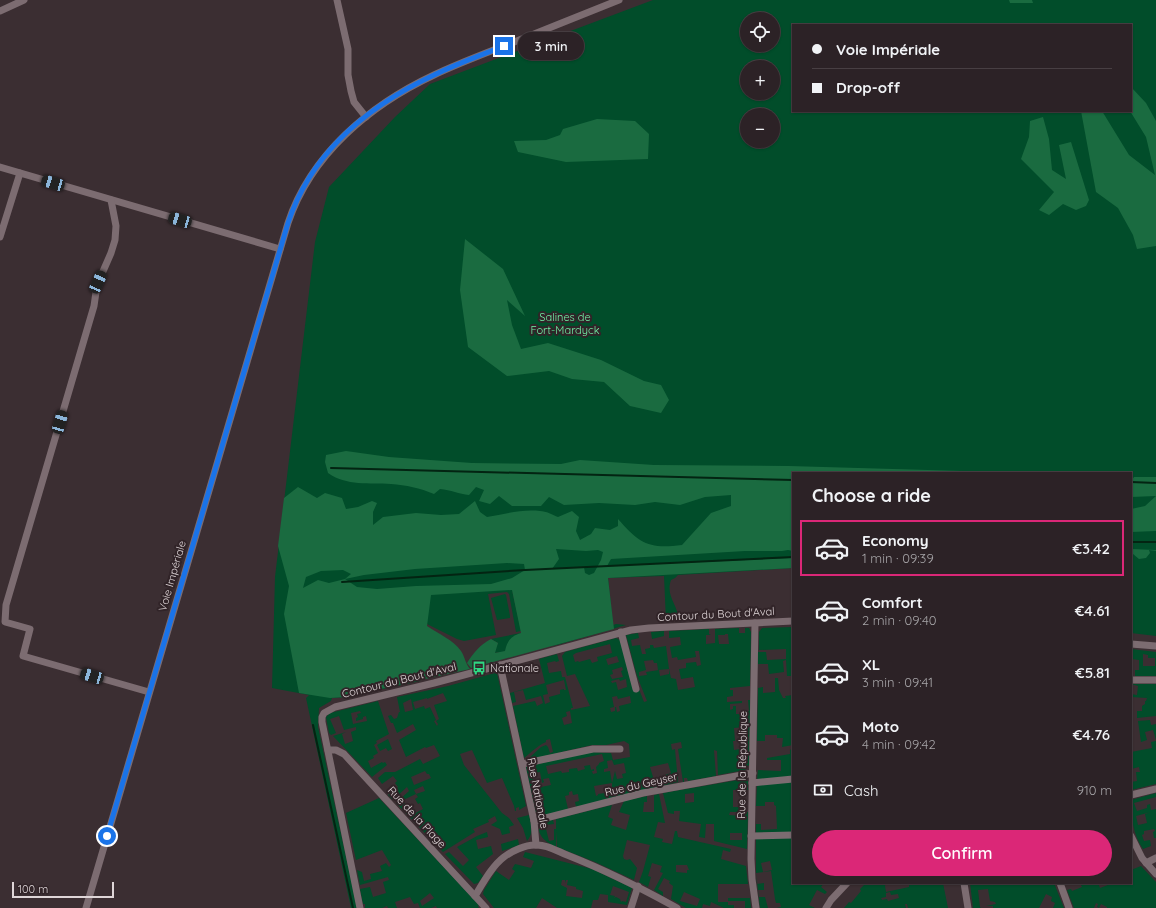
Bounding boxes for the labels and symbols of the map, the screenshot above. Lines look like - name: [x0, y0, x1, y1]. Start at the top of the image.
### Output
- callout: 3 min: [518, 32, 584, 60]
- route end: [495, 37, 513, 55]
- car: [40, 174, 66, 192]
- car: [167, 211, 193, 229]
- car: [88, 269, 108, 295]
- park label: Salines de Fort-Mardyck: [530, 310, 600, 337]
- car: [51, 409, 69, 435]
- street label: Voie Impériale: [155, 539, 189, 613]
- street label: Contour du Bout d'Aval: [657, 604, 775, 624]
- street label: Contour du Bout d'Aval: [340, 659, 458, 701]
- bus stop icon: Nationale: [471, 660, 487, 676]
- place label: Nationale: [490, 661, 539, 675]
- car: [79, 667, 105, 685]
- street label: Rue de la République: [734, 711, 750, 819]
- street label: Rue Nationale: [524, 756, 552, 830]
- street label: Rue du Geyser: [603, 769, 680, 799]
- street label: Rue de la Plage: [385, 783, 449, 851]
- route start: [98, 827, 116, 845]
- scale bar: [12, 880, 114, 899]

